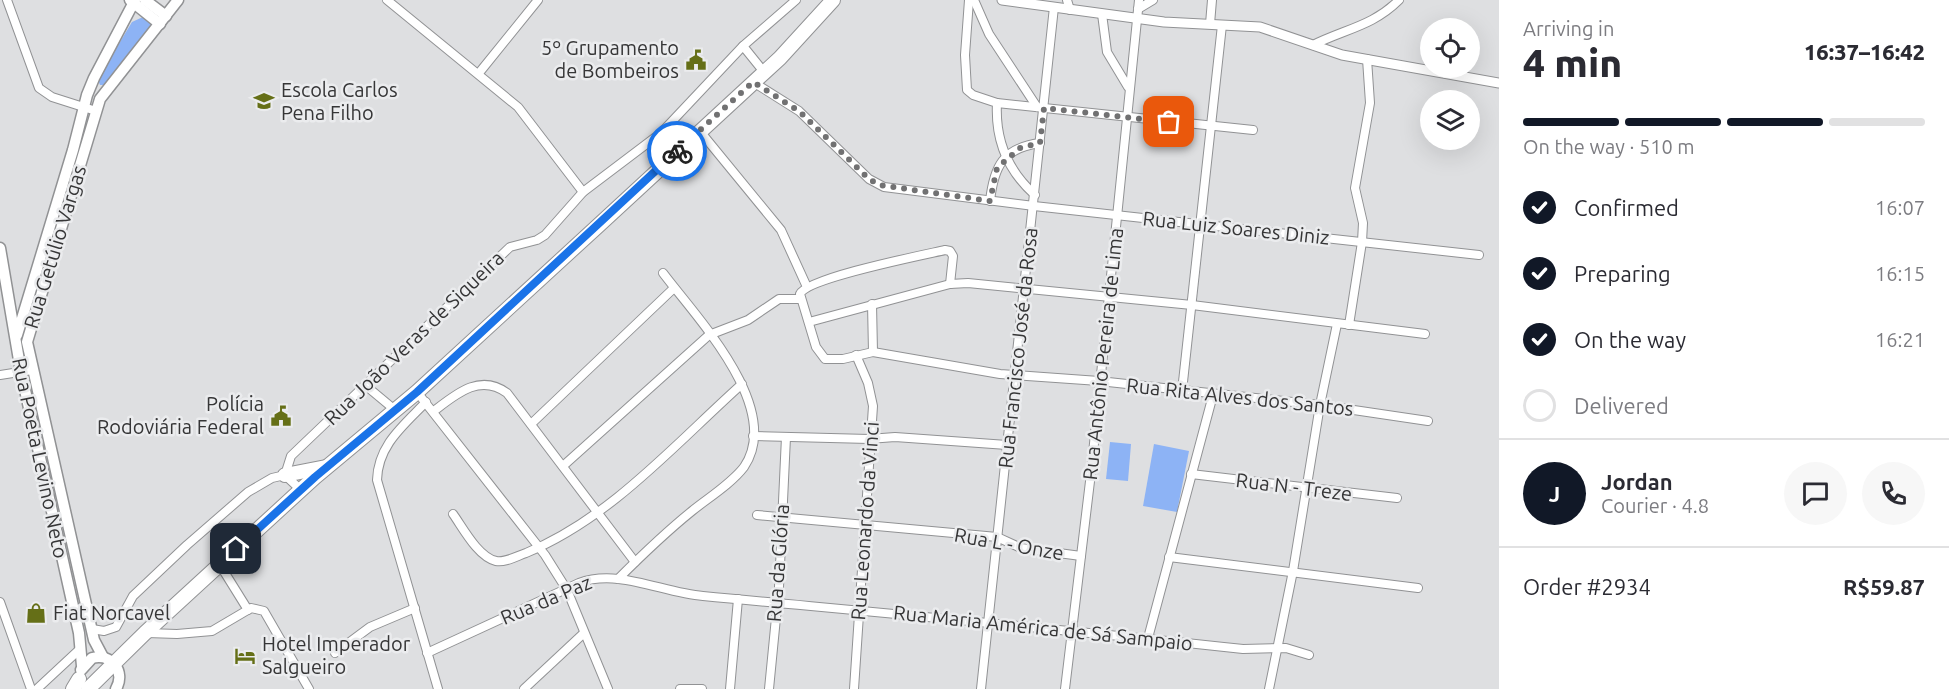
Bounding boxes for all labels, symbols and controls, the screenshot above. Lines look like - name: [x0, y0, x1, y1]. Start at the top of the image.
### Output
- text: Arriving in: [1523, 17, 1614, 40]
- map controls: [1420, 18, 1480, 150]
- button: locate: [1420, 18, 1480, 78]
- place label: 5º Grupamento de Bombeiros: [541, 36, 679, 82]
- text: 16:37–16:42: [1804, 39, 1925, 64]
- text: 4 min: [1523, 41, 1622, 84]
- public building icon: 5º Grupamento de Bombeiros: [684, 48, 708, 72]
- place label: Escola Carlos Pena Filho: [281, 78, 398, 124]
- school or university icon: Escola Carlos Pena Filho: [252, 89, 276, 113]
- button: layers: [1420, 90, 1480, 150]
- pin: [1143, 96, 1194, 147]
- icon: bag: [1152, 105, 1185, 138]
- courier: [647, 121, 707, 181]
- icon: bike: [661, 135, 694, 168]
- text: On the way · 510 m: [1523, 135, 1695, 158]
- street label: Rua Getúlio Vargas: [19, 163, 90, 331]
- icon: check: [1523, 191, 1556, 224]
- text: Confirmed: [1574, 195, 1679, 220]
- text: 16:07: [1875, 196, 1925, 219]
- street label: Rua Luiz Soares Diniz: [1141, 206, 1331, 249]
- street label: Rua Francisco José da Rosa: [993, 226, 1042, 470]
- street label: Rua Antônio Pereira de Lima: [1078, 227, 1127, 481]
- street label: Rua João Veras de Siqueira: [319, 246, 508, 429]
- icon: check: [1523, 257, 1556, 290]
- text: Preparing: [1574, 261, 1671, 286]
- text: 16:15: [1875, 262, 1925, 285]
- icon: check: [1523, 323, 1556, 356]
- text: On the way: [1574, 327, 1686, 352]
- text: 16:21: [1875, 328, 1925, 351]
- street label: Rua Poeta Levino Neto: [8, 356, 73, 560]
- street label: Rua Rita Alves dos Santos: [1125, 373, 1355, 420]
- place label: Polícia Rodoviária Federal: [97, 392, 264, 438]
- text: Delivered: [1574, 393, 1669, 418]
- public building icon: Polícia Rodoviária Federal: [269, 404, 293, 428]
- street label: Rua Leonardo da Vinci: [846, 421, 883, 621]
- button: chat: [1784, 462, 1847, 525]
- button: phone: [1862, 462, 1925, 525]
- street label: Rua N - Treze: [1235, 468, 1354, 505]
- text: Jordan: [1601, 469, 1673, 494]
- text: J: [1549, 481, 1560, 506]
- text: Courier · 4.8: [1601, 494, 1709, 517]
- street label: Rua da Glória: [762, 503, 793, 623]
- pin: [210, 523, 261, 574]
- street label: Rua L - Onze: [952, 523, 1066, 564]
- icon: home: [219, 532, 252, 565]
- street label: Rua da Paz: [497, 570, 595, 629]
- text: Order #2934: [1523, 574, 1651, 599]
- text: R$59.87: [1843, 574, 1925, 599]
- street label: Rua Maria América de Sá Sampaio: [892, 600, 1194, 655]
- shop icon: Fiat Norcavel: [24, 601, 48, 625]
- place label: Fiat Norcavel: [53, 601, 170, 624]
- place label: Hotel Imperador Salgueiro: [262, 632, 411, 678]
- hotel icon: Hotel Imperador Salgueiro: [233, 644, 257, 668]

